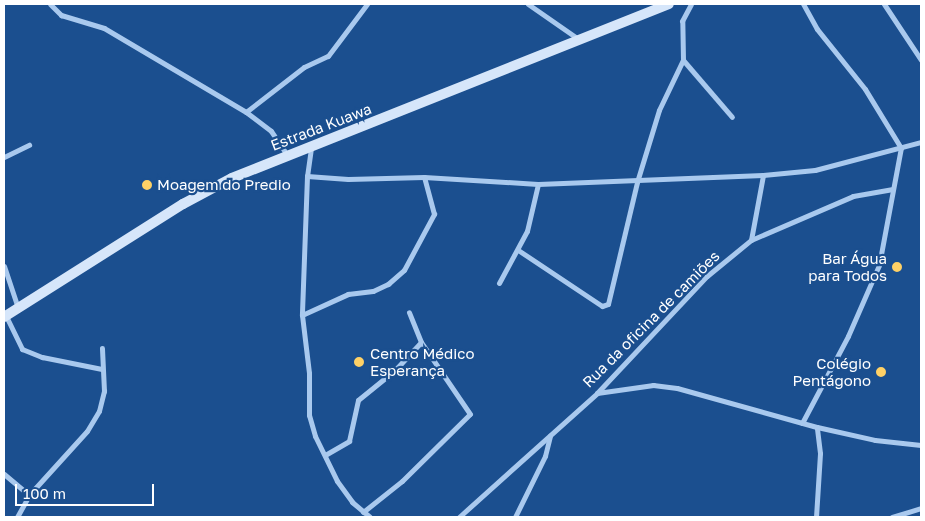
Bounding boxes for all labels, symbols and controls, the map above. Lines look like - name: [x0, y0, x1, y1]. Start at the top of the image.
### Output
- street label: Estrada Kuawa: [268, 100, 374, 154]
- place label: Moagem do Predio: [157, 176, 291, 194]
- marker: Moagem do Predio: [141, 179, 153, 191]
- street label: Rua da oficina de camiões: [579, 247, 723, 391]
- place label: Bar Água para Todos: [808, 249, 887, 284]
- marker: Bar Água para Todos: [891, 261, 903, 273]
- place label: Centro Médico Esperança: [370, 344, 474, 379]
- place label: Colégio Pentágono: [793, 354, 871, 389]
- marker: Centro Médico Esperança: [352, 355, 366, 369]
- marker: Colégio Pentágono: [875, 366, 887, 378]
- scale bar: [18, 474, 156, 506]
- text: 100 m: [23, 484, 66, 502]

